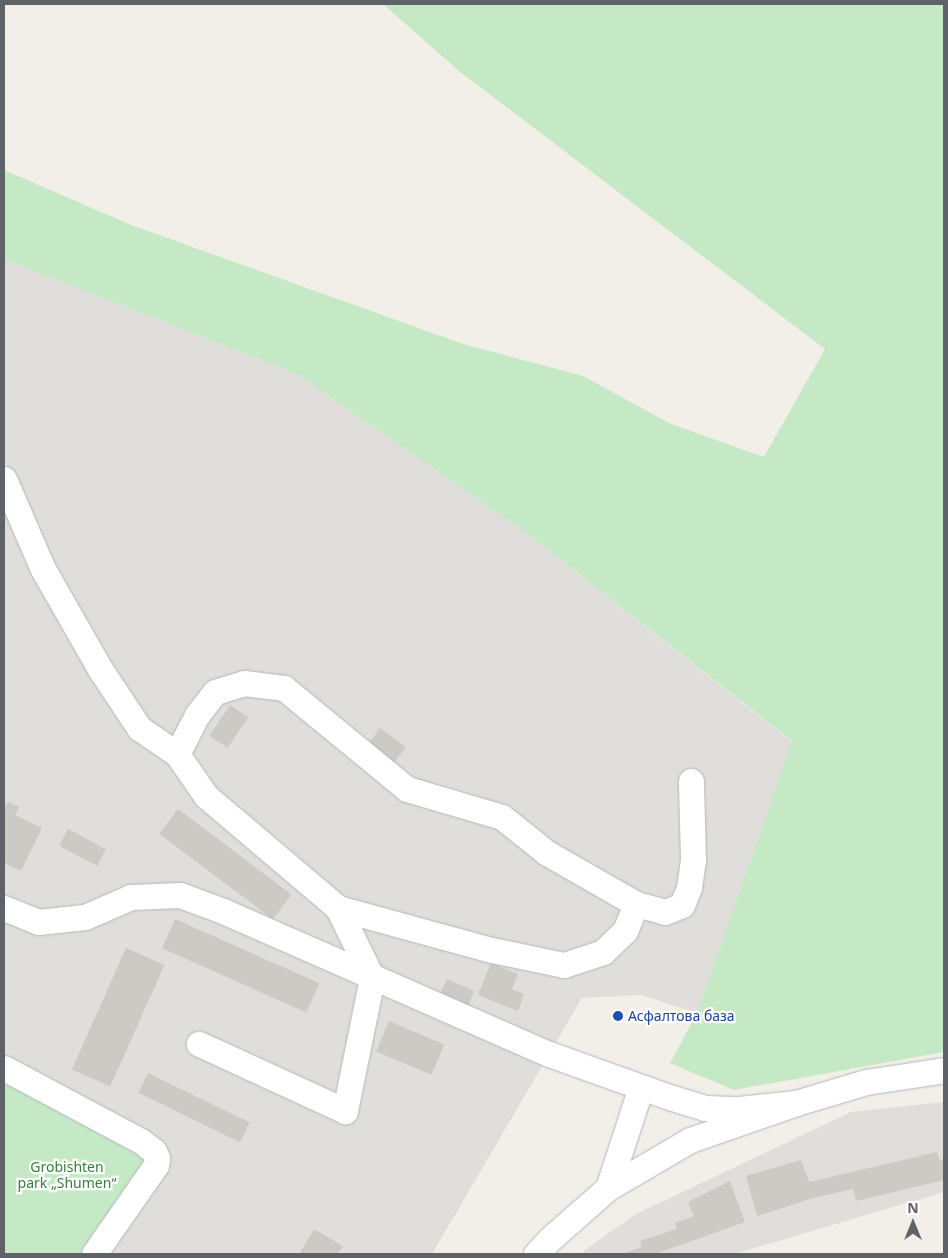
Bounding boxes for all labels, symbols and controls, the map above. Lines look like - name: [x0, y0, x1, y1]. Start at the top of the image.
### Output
- place label: Асфалтова база: [628, 1008, 735, 1024]
- marker: Асфалтова база: [612, 1010, 624, 1022]
- park label: Grobishten park „Shumen“: [18, 1159, 116, 1192]
- north arrow: [888, 1198, 938, 1248]
- text: N: [907, 1198, 919, 1217]

